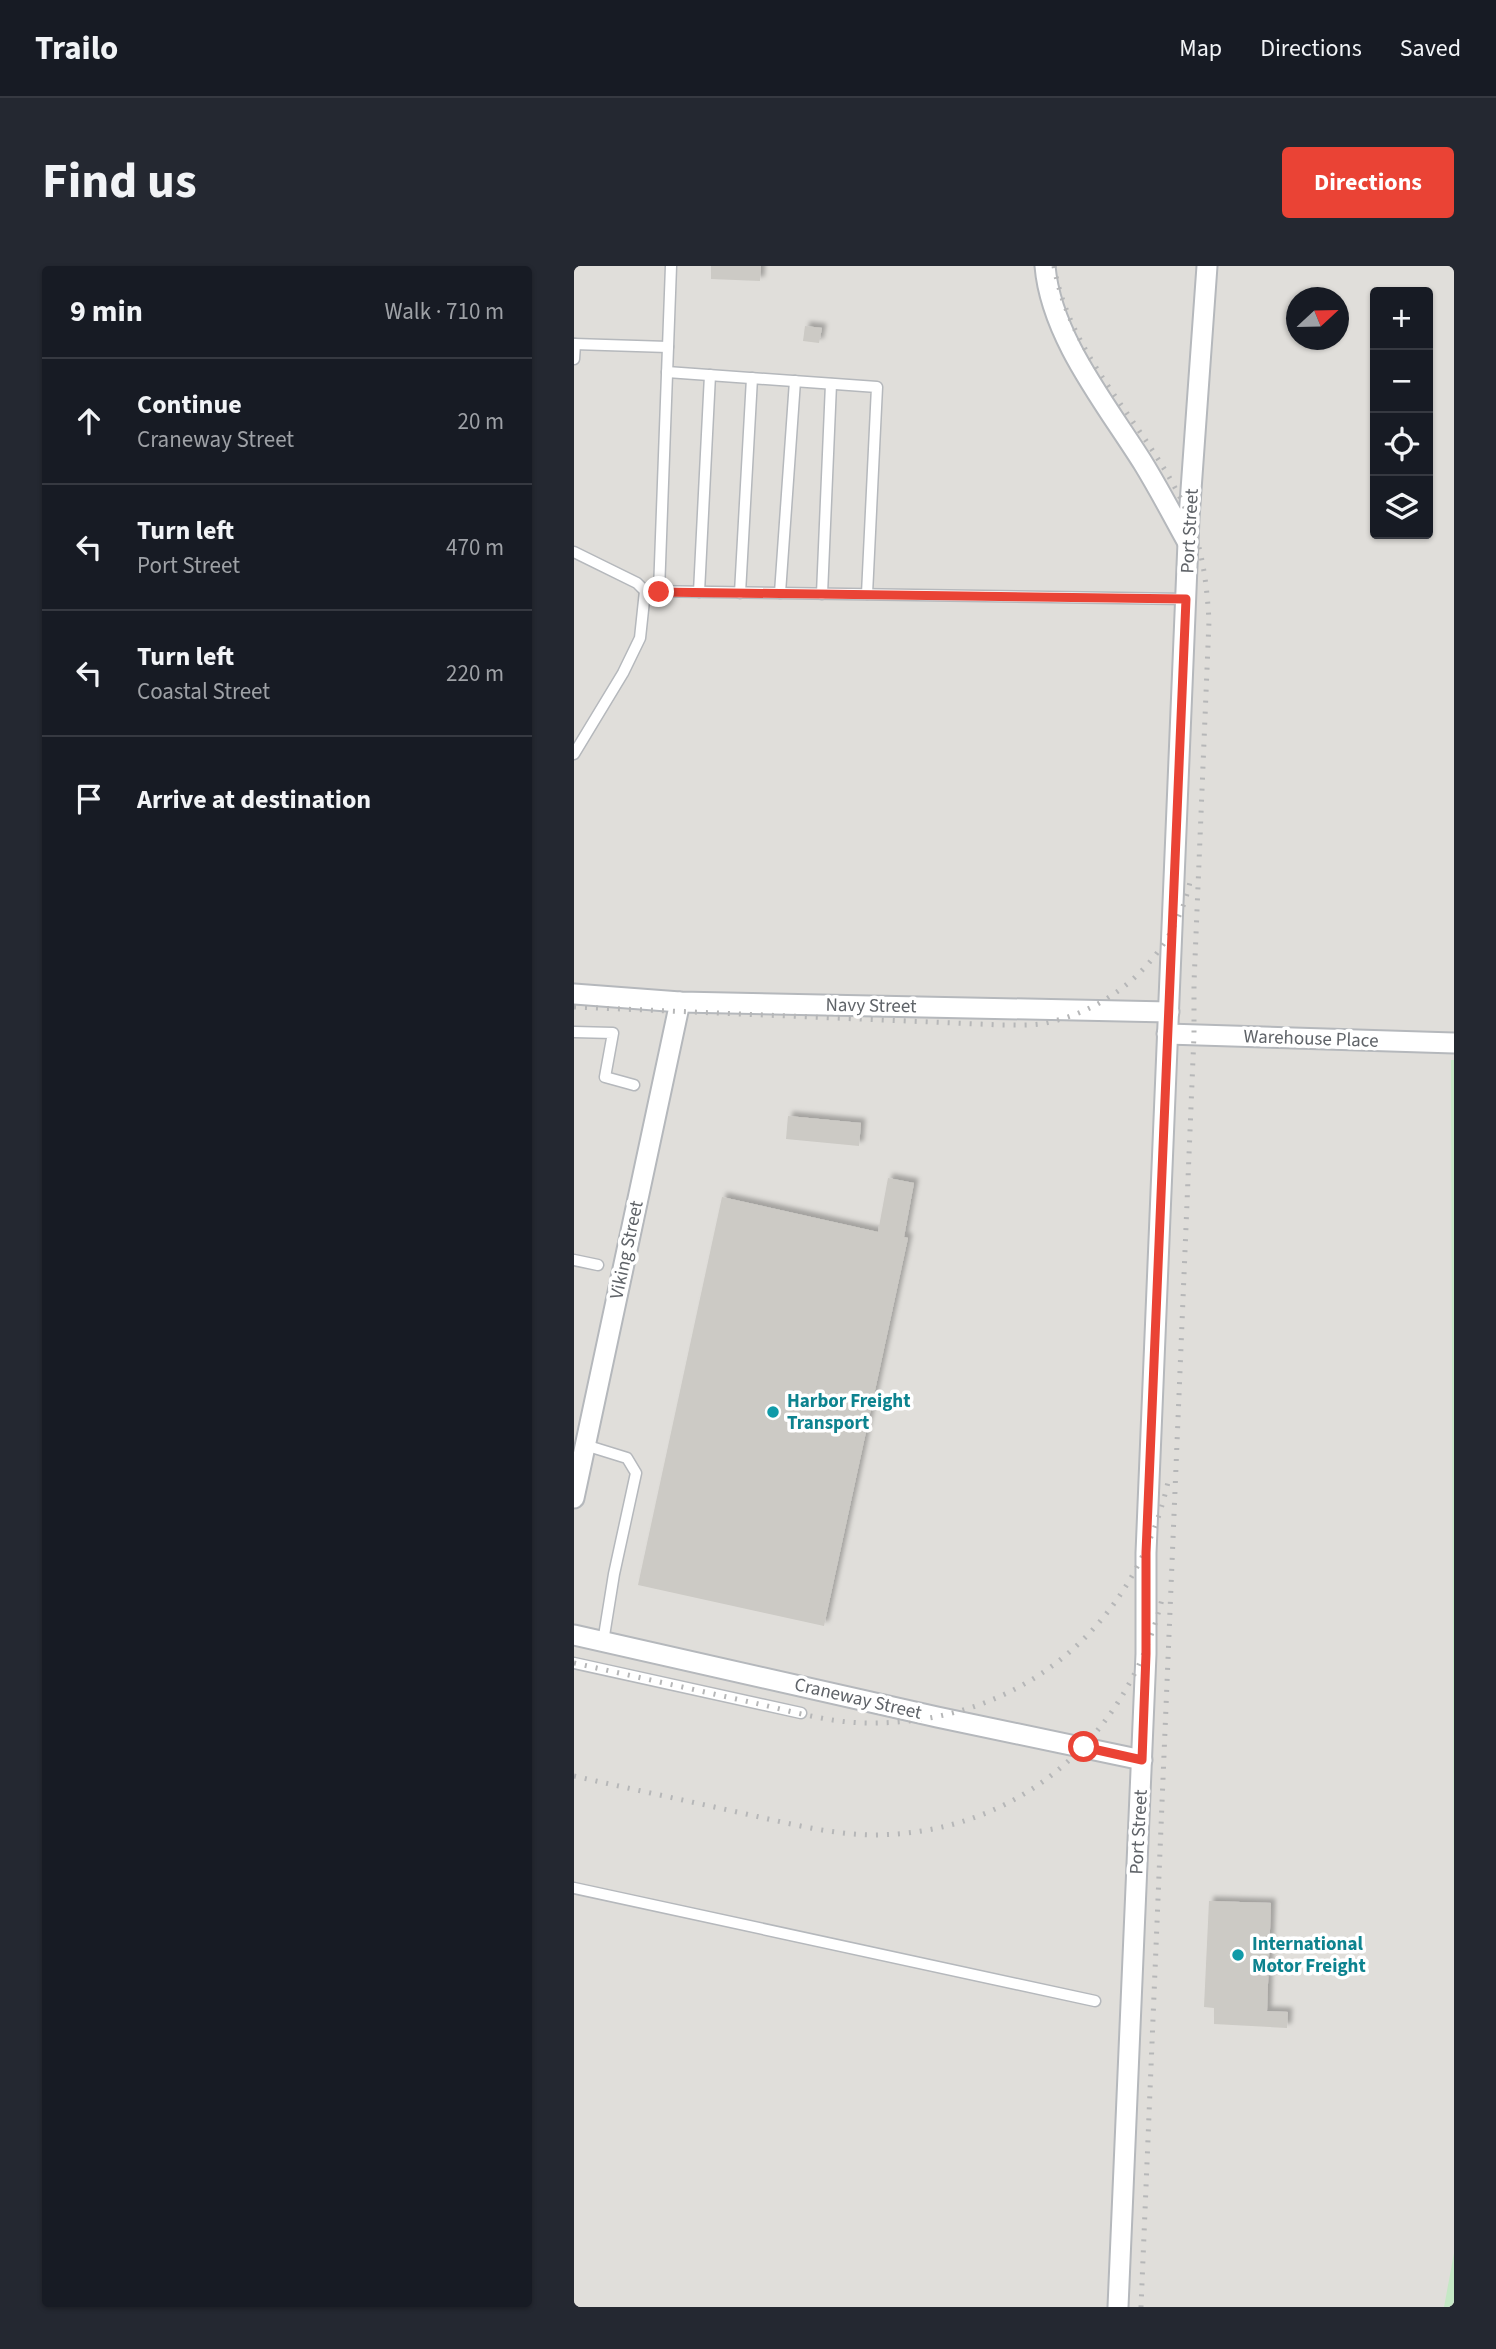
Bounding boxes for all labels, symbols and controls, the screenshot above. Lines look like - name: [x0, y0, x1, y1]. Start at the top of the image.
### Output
- text: Trailo: [35, 25, 118, 72]
- text: Map: [1179, 31, 1222, 66]
- text: Directions: [1260, 31, 1362, 66]
- text: Saved: [1400, 31, 1461, 66]
- text: Find us: [42, 147, 197, 217]
- button: Directions: [1282, 147, 1454, 218]
- north arrow: [1286, 287, 1349, 350]
- map controls: [1370, 287, 1433, 539]
- button: +: [1370, 287, 1433, 350]
- text: 9 min: [70, 290, 143, 333]
- text: Walk · 710 m: [385, 295, 504, 328]
- button: −: [1370, 350, 1433, 413]
- text: Continue: [137, 386, 242, 423]
- icon: ahead: [70, 402, 108, 440]
- text: 20 m: [457, 405, 504, 438]
- button: locate: [1370, 413, 1433, 476]
- text: Craneway Street: [137, 423, 294, 456]
- button: layers: [1370, 476, 1433, 539]
- street label: Port Street: [1174, 487, 1206, 574]
- text: Turn left: [137, 512, 234, 549]
- icon: left: [70, 528, 108, 566]
- text: 470 m: [446, 531, 504, 564]
- text: Port Street: [137, 549, 240, 582]
- route end: [643, 576, 674, 607]
- text: Turn left: [137, 638, 234, 675]
- icon: left: [70, 654, 108, 692]
- text: 220 m: [446, 657, 504, 690]
- text: Coastal Street: [137, 675, 270, 708]
- icon: arrive: [70, 780, 108, 818]
- text: Arrive at destination: [137, 781, 371, 818]
- street label: Navy Street: [825, 992, 917, 1020]
- street label: Warehouse Place: [1243, 1023, 1379, 1055]
- street label: Viking Street: [603, 1198, 651, 1302]
- place label: Harbor Freight Transport: [787, 1388, 910, 1437]
- marker: Harbor Freight Transport: [765, 1404, 781, 1420]
- street label: Craneway Street: [792, 1671, 925, 1727]
- route start: [1068, 1731, 1099, 1762]
- street label: Port Street: [1123, 1788, 1155, 1875]
- place label: International Motor Freight: [1252, 1931, 1366, 1980]
- marker: International Motor Freight: [1230, 1947, 1246, 1963]

